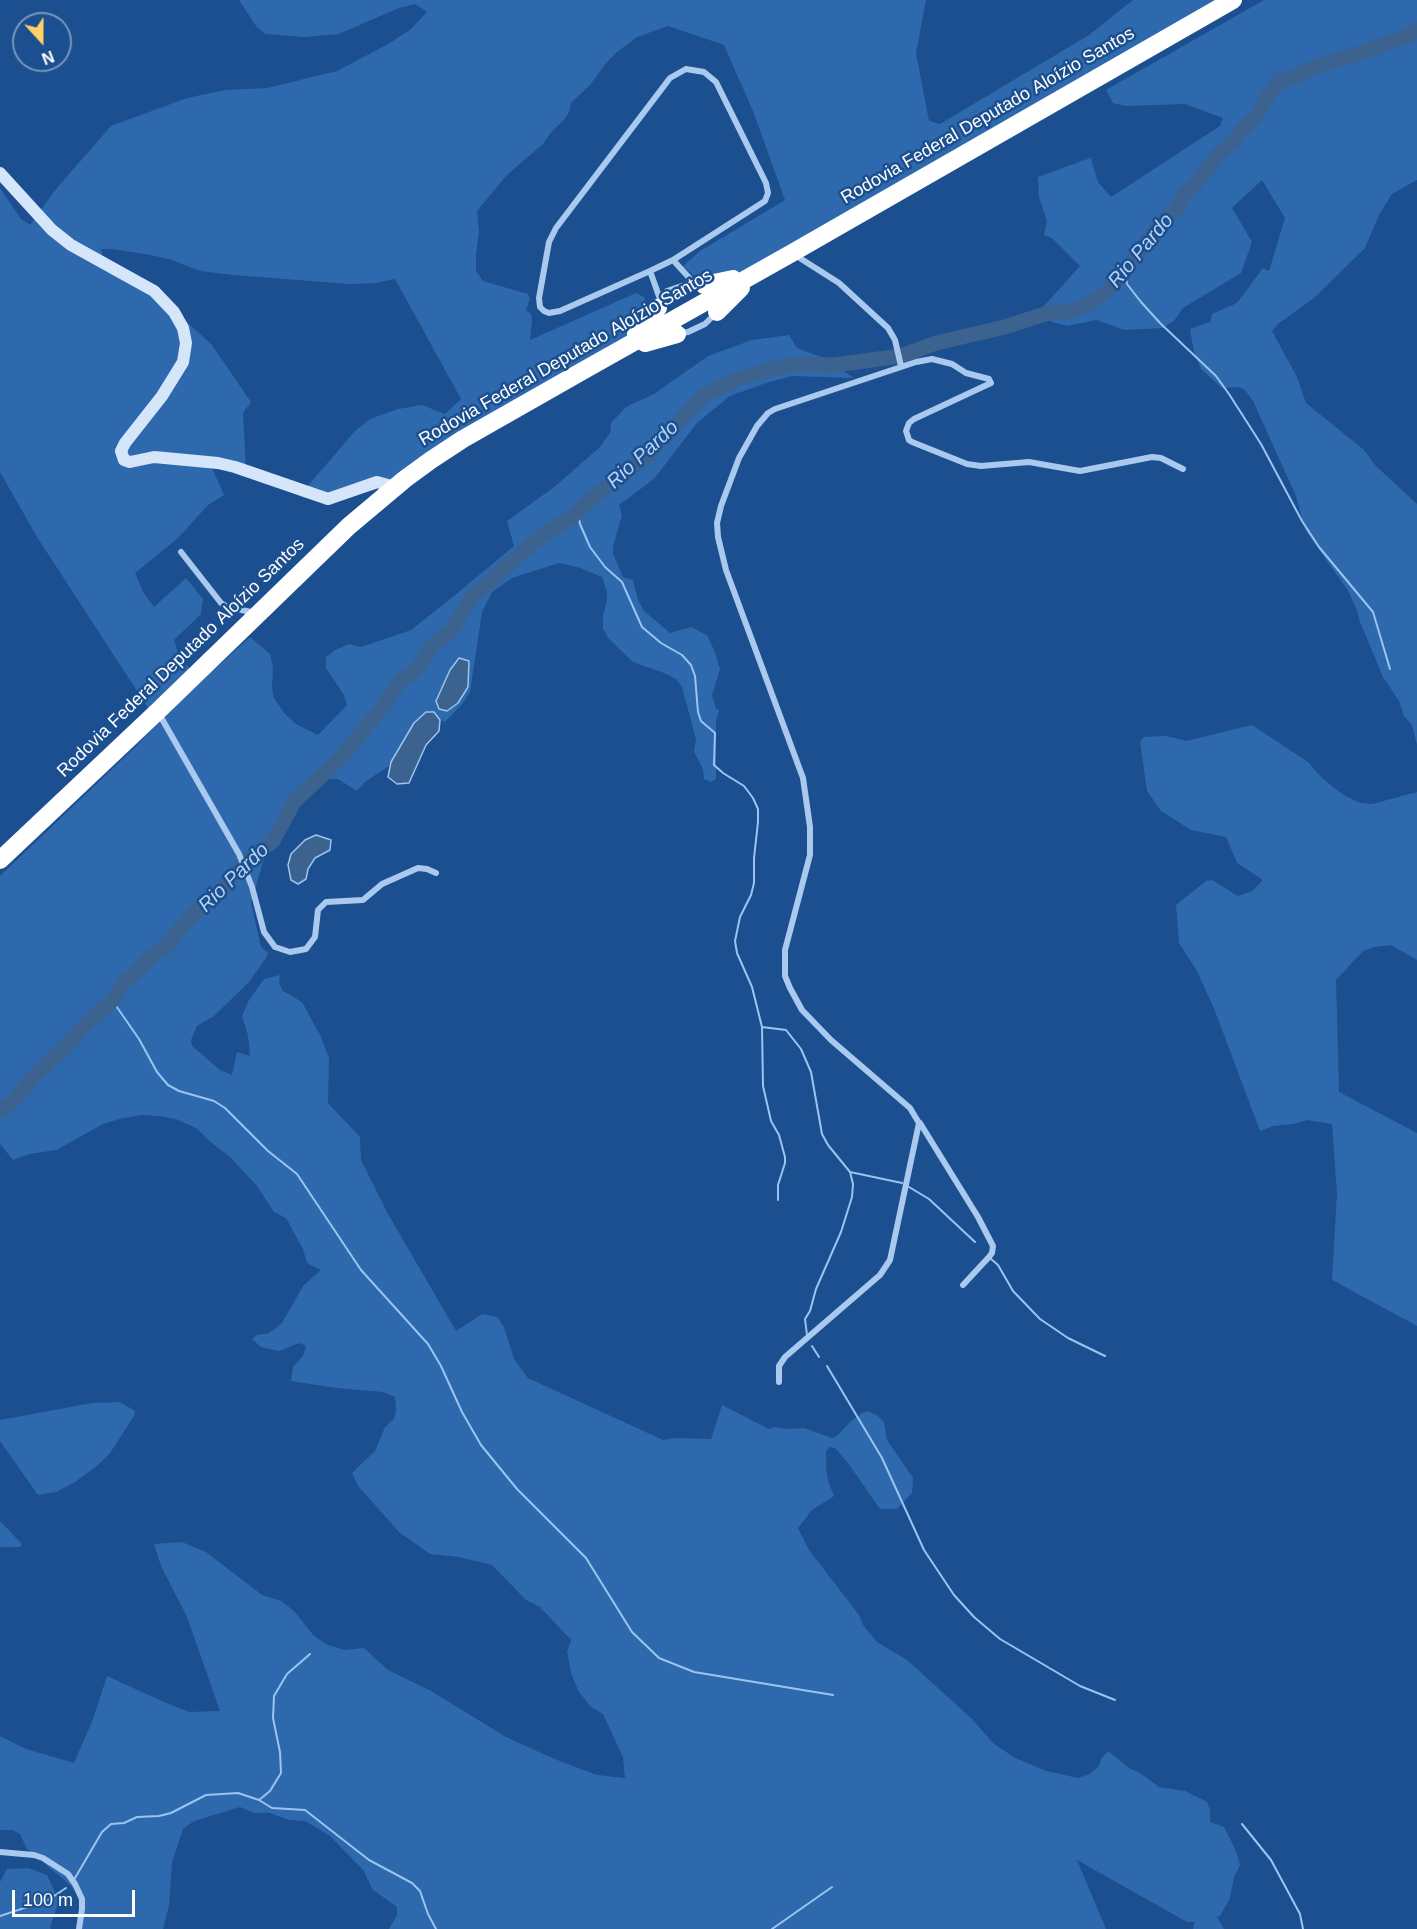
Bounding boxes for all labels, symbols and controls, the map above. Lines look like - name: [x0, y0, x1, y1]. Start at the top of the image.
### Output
- north arrow: [12, 12, 72, 72]
- street label: Rodovia Federal Deputado Aloízio Santos: [837, 23, 1139, 209]
- text: N: [39, 47, 56, 67]
- water label: Rio Pardo: [1103, 209, 1179, 293]
- street label: Rodovia Federal Deputado Aloízio Santos: [415, 265, 717, 451]
- water label: Rio Pardo: [602, 416, 684, 494]
- street label: Rodovia Federal Deputado Aloízio Santos: [53, 534, 309, 782]
- water label: Rio Pardo: [194, 838, 274, 918]
- scale bar: [15, 1878, 138, 1916]
- text: 100 m: [23, 1890, 73, 1910]

